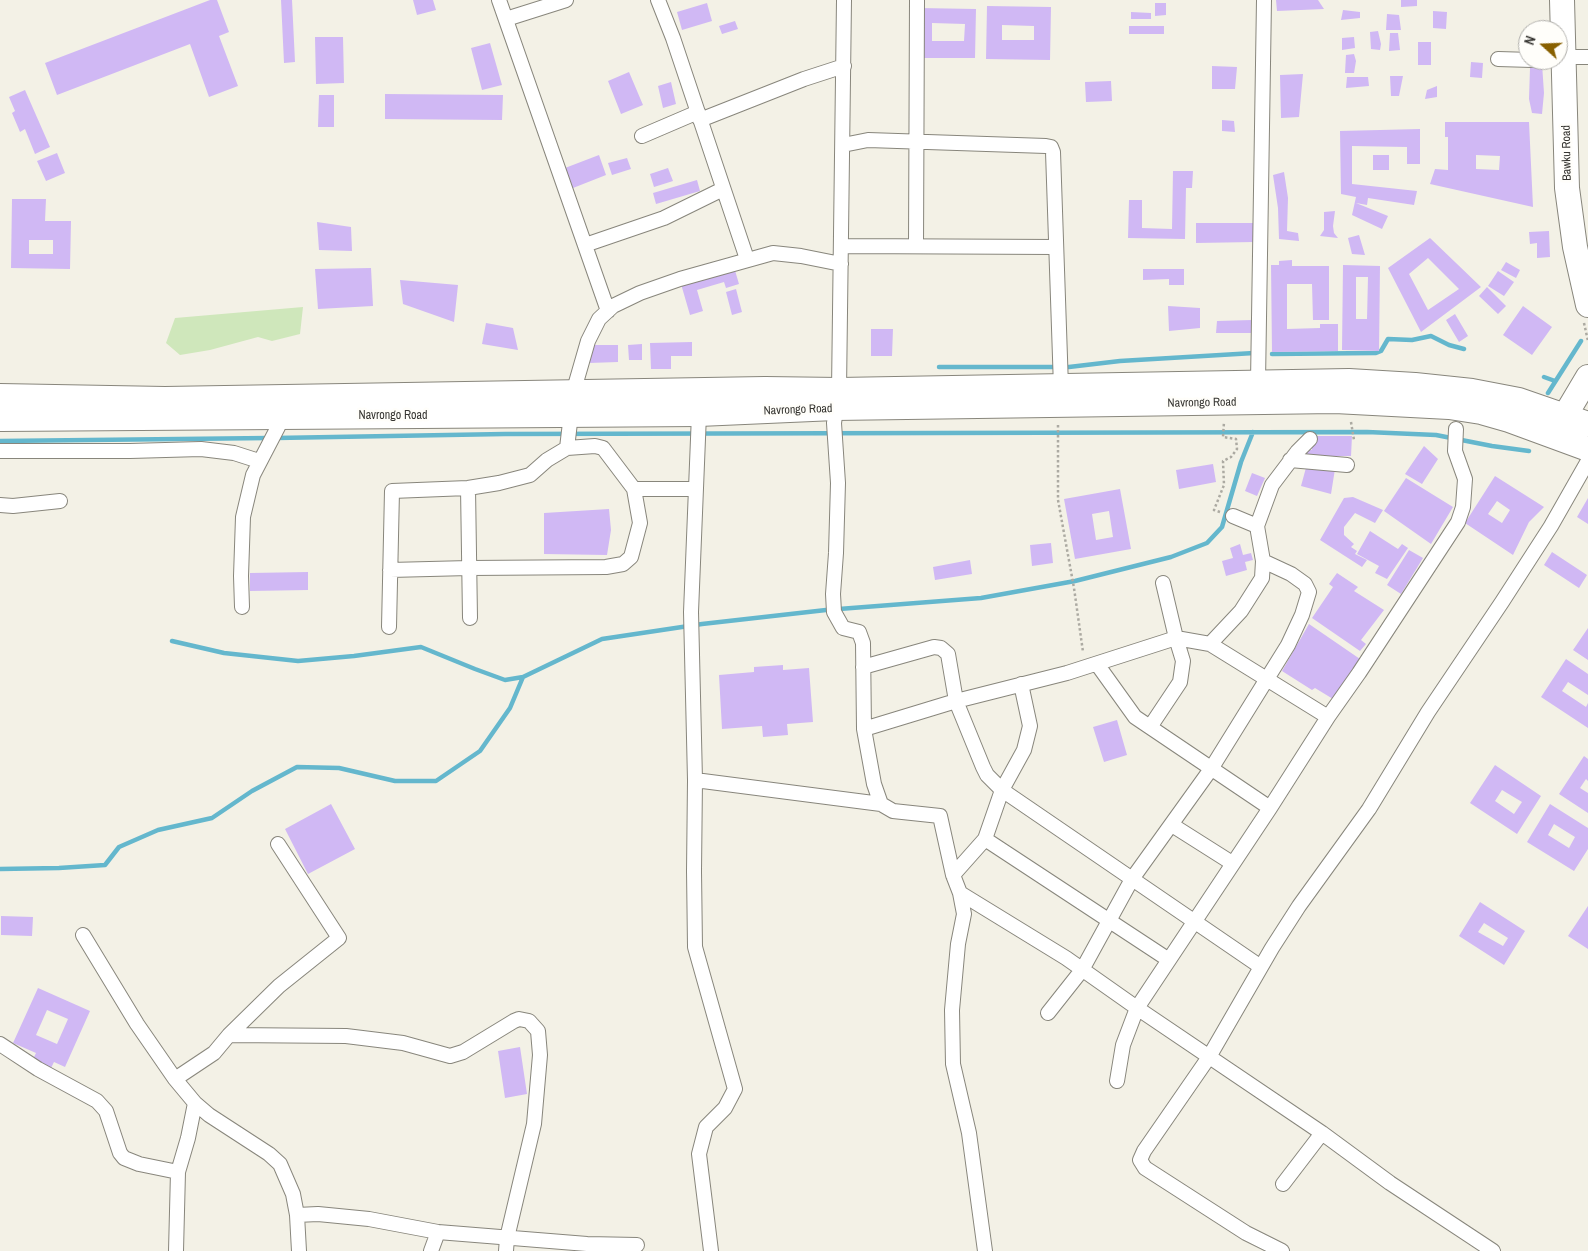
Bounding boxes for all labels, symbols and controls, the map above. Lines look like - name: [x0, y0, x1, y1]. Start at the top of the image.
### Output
- north arrow: [1518, 20, 1568, 70]
- text: N: [1520, 33, 1540, 47]
- street label: Bawku Road: [1559, 125, 1575, 181]
- street label: Navrongo Road: [1167, 395, 1237, 411]
- street label: Navrongo Road: [763, 402, 833, 418]
- street label: Navrongo Road: [359, 409, 427, 423]

